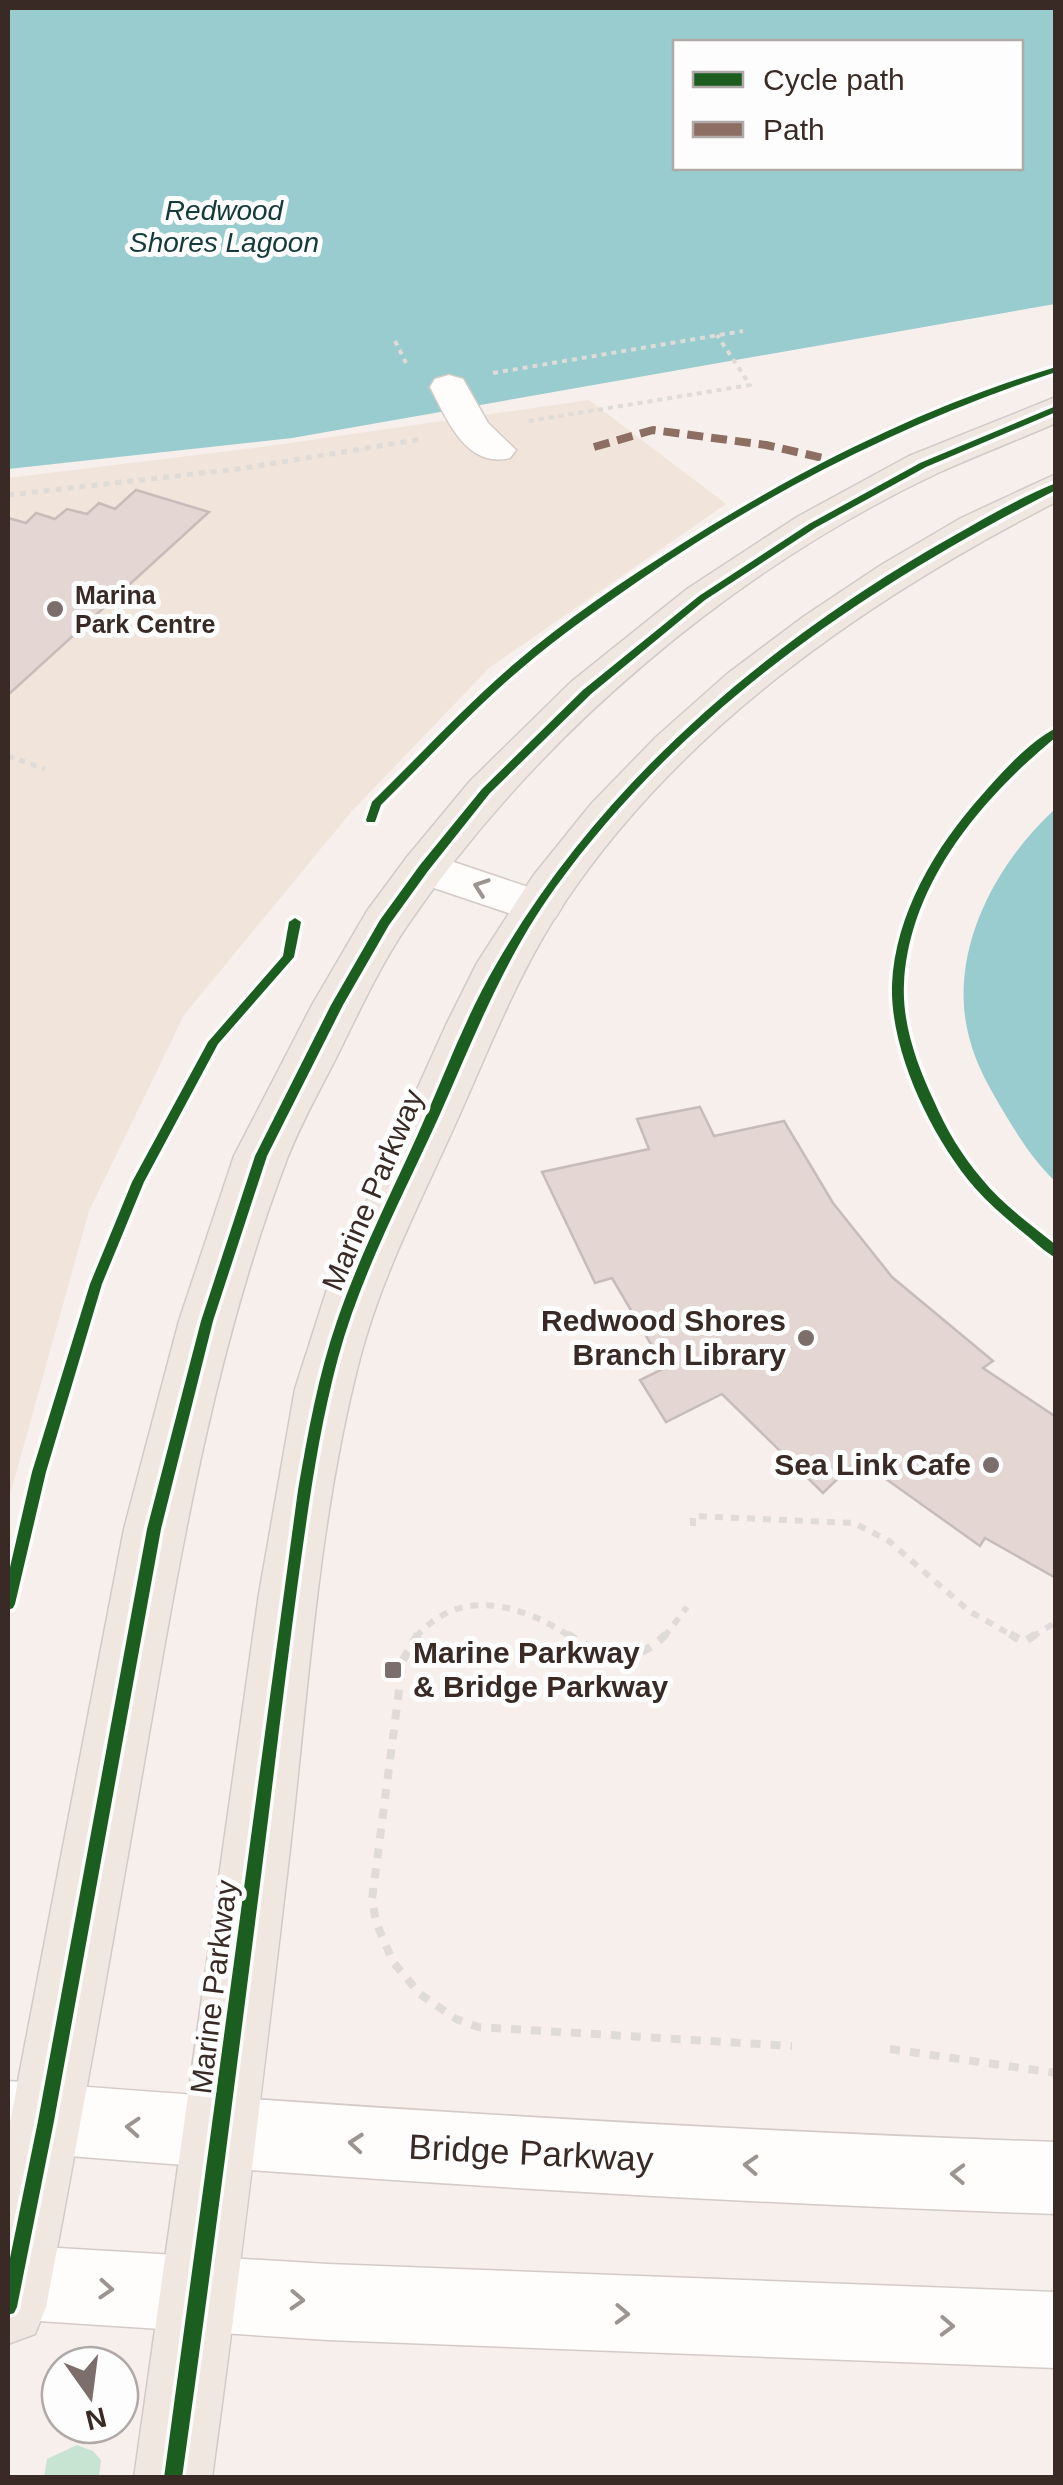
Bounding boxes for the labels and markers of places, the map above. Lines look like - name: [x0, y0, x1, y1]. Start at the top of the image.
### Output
- place label: Marina Park Centre: [75, 581, 215, 638]
- marker: Marina Park Centre: [44, 598, 66, 620]
- place label: Redwood Shores Branch Library: [541, 1304, 786, 1371]
- marker: Redwood Shores Branch Library: [795, 1327, 817, 1349]
- place label: Sea Link Cafe: [774, 1448, 971, 1481]
- marker: Sea Link Cafe: [980, 1454, 1002, 1476]
- place label: Marine Parkway & Bridge Parkway: [413, 1636, 668, 1703]
- marker: Marine Parkway & Bridge Parkway: [382, 1659, 404, 1681]

